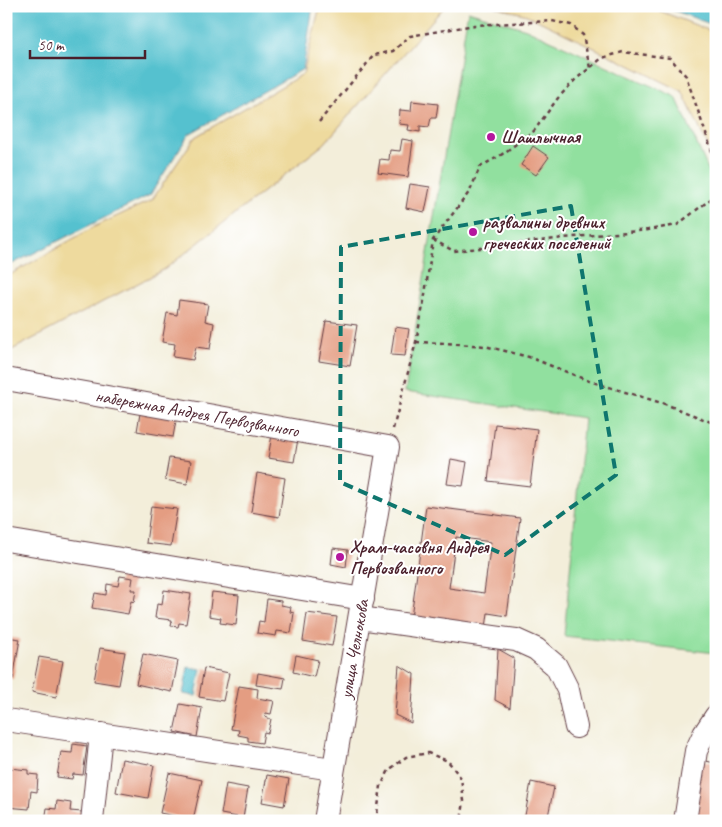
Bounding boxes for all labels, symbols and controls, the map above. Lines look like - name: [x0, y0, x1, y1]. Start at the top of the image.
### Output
- scale bar: [30, 28, 145, 60]
- text: 50 m: [38, 36, 65, 55]
- place label: Шашлычная: [501, 126, 582, 148]
- marker: Шашлычная: [485, 131, 497, 143]
- place label: развалины древних греческих поселений: [483, 211, 612, 254]
- marker: развалины древних греческих поселений: [467, 226, 479, 238]
- street label: набережная Андрея Первозванного: [93, 384, 302, 443]
- place label: Храм-часовня Андрея Первозванного: [350, 536, 490, 579]
- marker: Храм-часовня Андрея Первозванного: [334, 551, 346, 563]
- street label: улица Челнокова: [334, 597, 374, 701]

